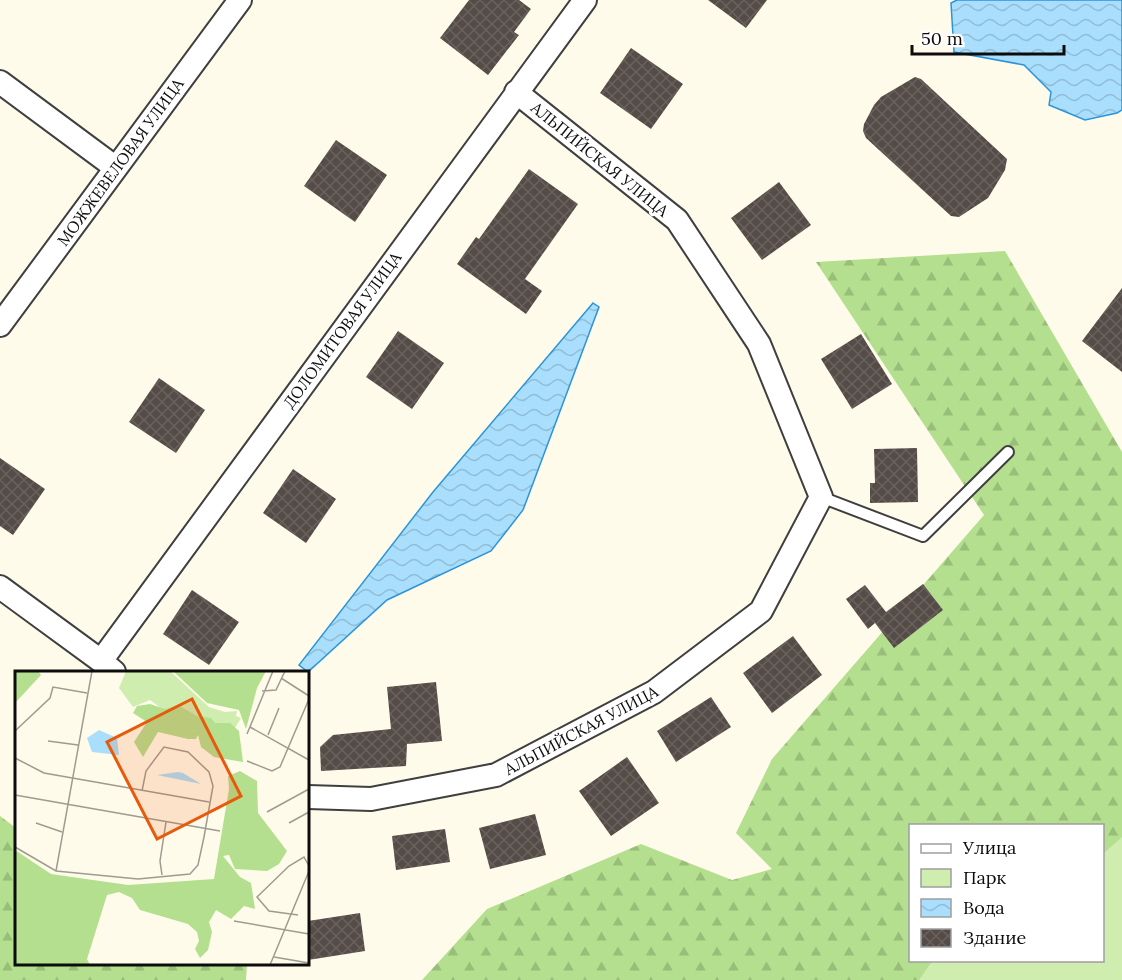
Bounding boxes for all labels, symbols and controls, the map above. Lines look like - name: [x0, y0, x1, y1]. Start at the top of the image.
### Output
- scale bar: [912, 18, 1064, 56]
- text: 50 m: [921, 27, 963, 50]
- street label: МОЖЖЕВЕЛОВАЯ УЛИЦА: [52, 74, 188, 250]
- street label: АЛЬПИЙСКАЯ УЛИЦА: [526, 97, 674, 221]
- street label: ДОЛОМИТОВАЯ УЛИЦА: [279, 247, 406, 412]
- inset map: [15, 671, 309, 965]
- street label: АЛЬПИЙСКАЯ УЛИЦА: [500, 681, 662, 779]
- legend: [909, 824, 1104, 962]
- text: Улица: [962, 836, 1016, 859]
- text: Парк: [963, 866, 1007, 889]
- text: Вода: [963, 896, 1005, 919]
- text: Здание: [963, 926, 1026, 949]

